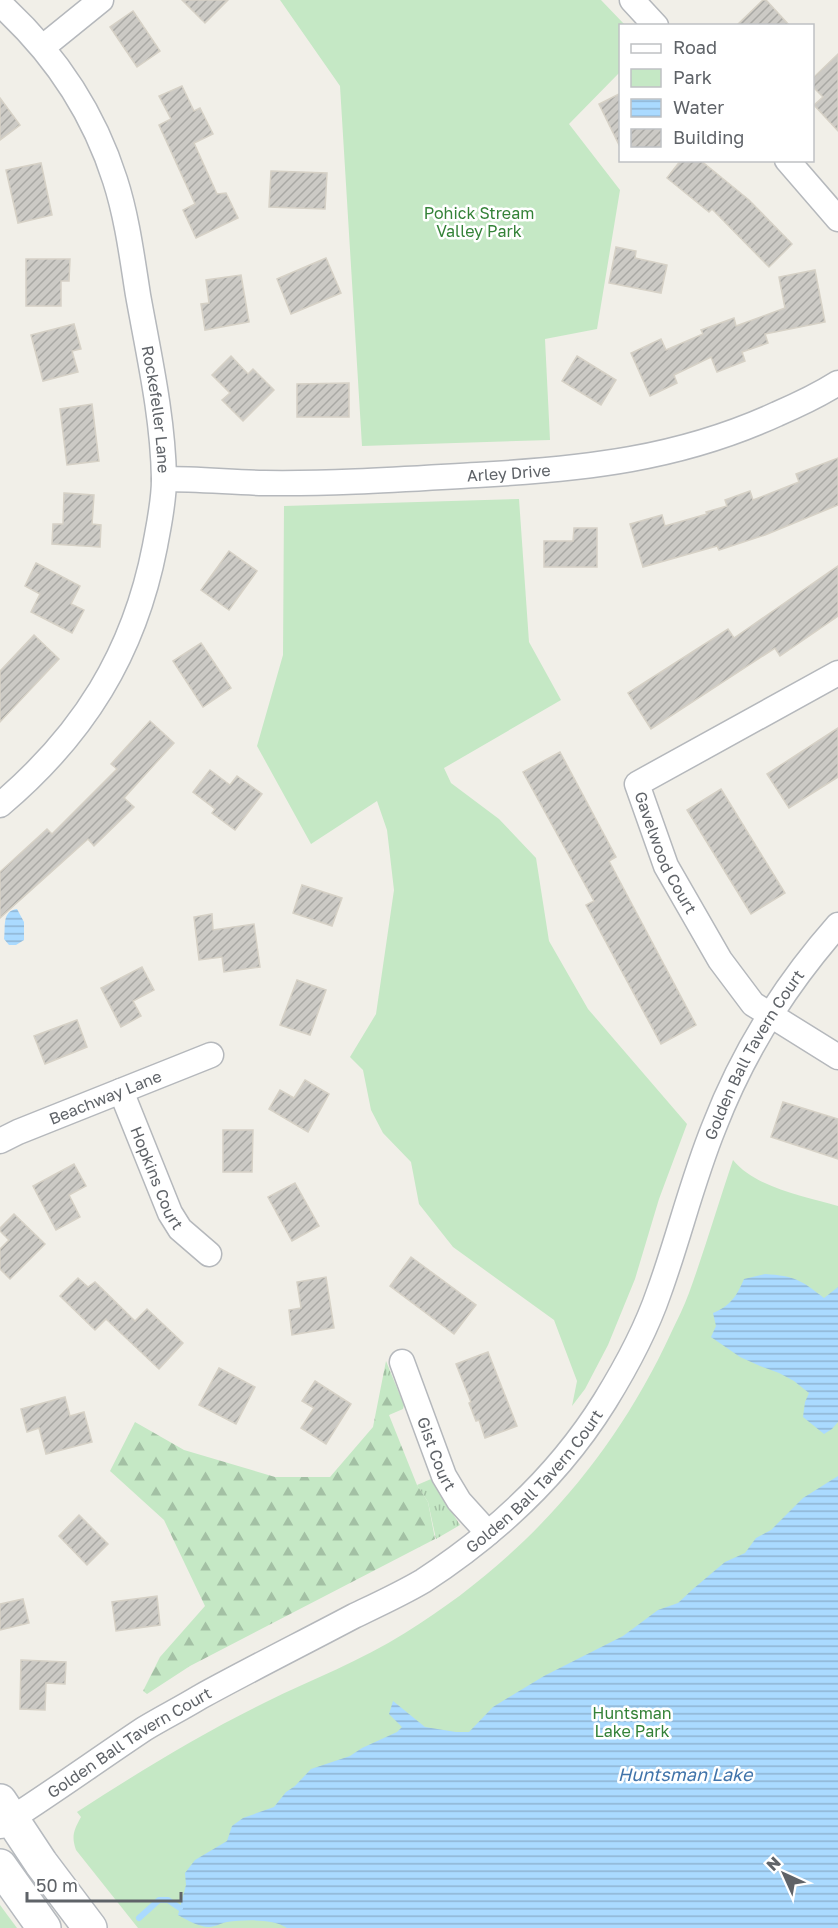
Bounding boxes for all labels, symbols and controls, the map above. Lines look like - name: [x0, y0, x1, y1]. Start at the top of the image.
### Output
- legend: [619, 24, 814, 162]
- text: Road: [673, 36, 717, 58]
- text: Park: [673, 66, 712, 88]
- text: Water: [673, 96, 724, 118]
- text: Building: [673, 126, 744, 148]
- park label: Pohick Stream Valley Park: [424, 203, 534, 241]
- street label: Rockefeller Lane: [138, 344, 174, 474]
- street label: Arley Drive: [466, 460, 551, 486]
- street label: Gavelwood Court: [630, 789, 701, 917]
- street label: Golden Ball Tavern Court: [700, 966, 808, 1143]
- street label: Beachway Lane: [46, 1066, 164, 1129]
- street label: Hopkins Court: [126, 1123, 188, 1233]
- street label: Golden Ball Tavern Court: [462, 1406, 607, 1557]
- street label: Gist Court: [413, 1414, 460, 1494]
- street label: Golden Ball Tavern Court: [43, 1683, 215, 1802]
- park label: Huntsman Lake Park: [592, 1703, 672, 1741]
- water label: Huntsman Lake: [618, 1763, 754, 1785]
- north arrow: [754, 1844, 814, 1904]
- text: N: [762, 1852, 785, 1875]
- scale bar: [27, 1865, 182, 1903]
- text: 50 m: [36, 1874, 78, 1896]

